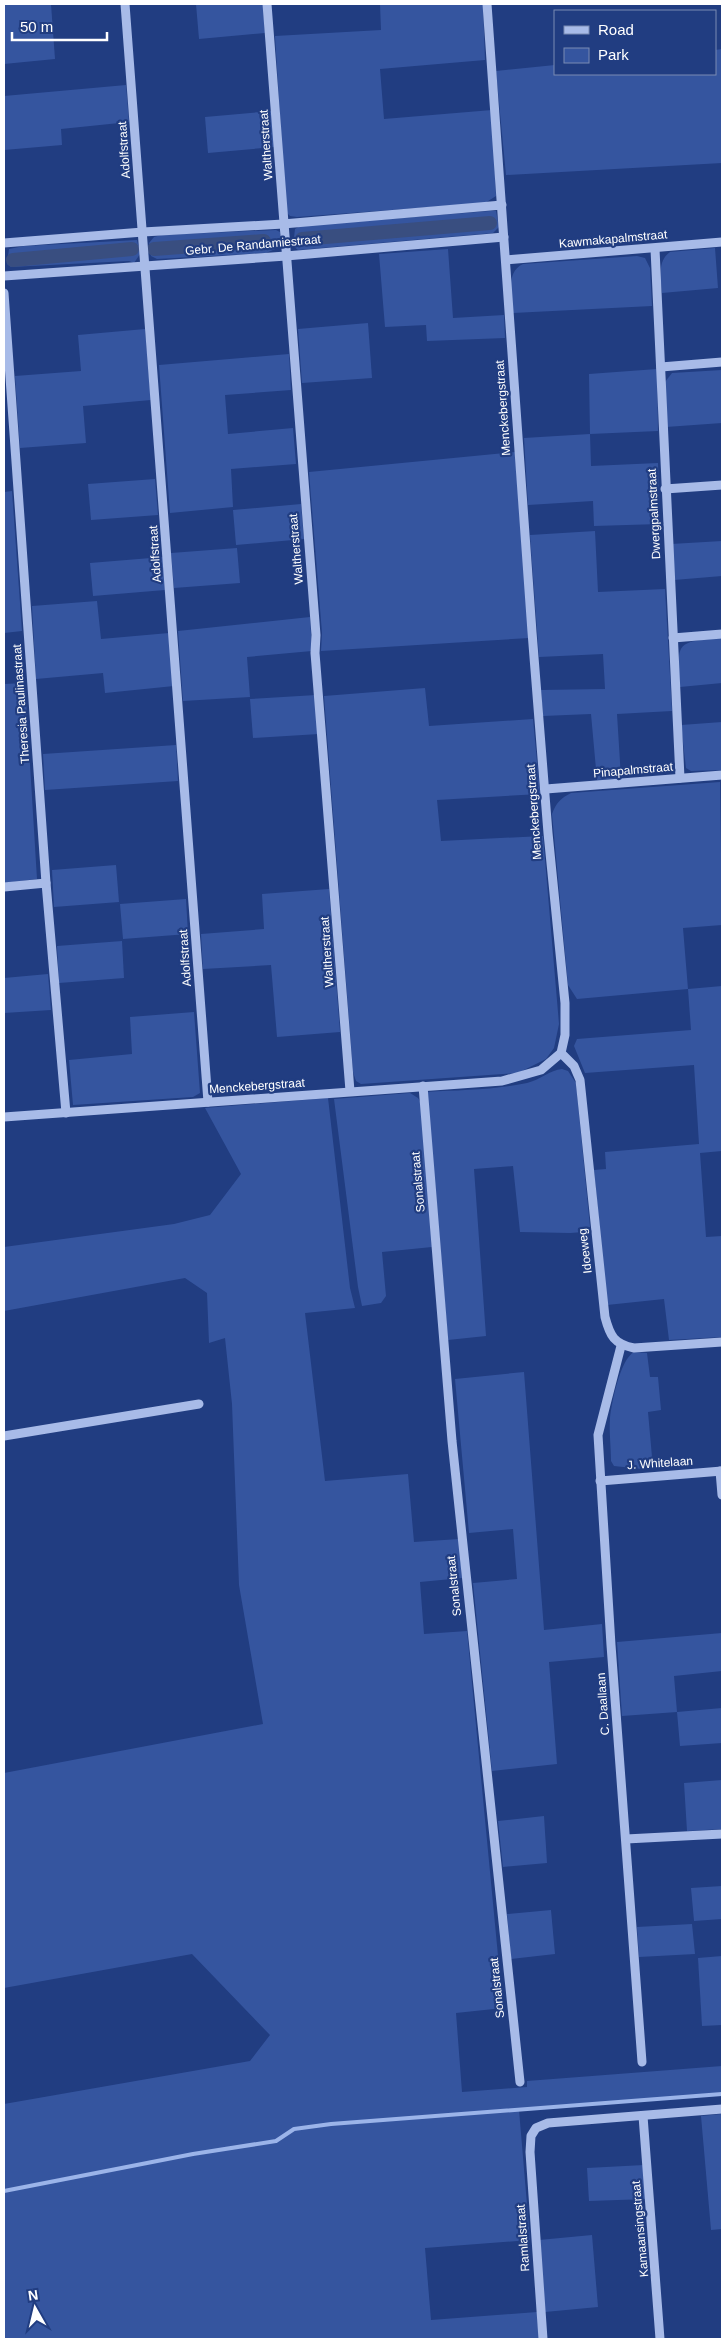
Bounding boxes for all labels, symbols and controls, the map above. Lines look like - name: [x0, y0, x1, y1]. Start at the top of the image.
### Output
- scale bar: [12, 10, 108, 42]
- legend: [554, 10, 716, 75]
- text: 50 m: [20, 18, 53, 35]
- text: Road: [598, 21, 634, 38]
- text: Park: [598, 46, 629, 63]
- street label: Waltherstraat: [256, 108, 275, 181]
- street label: Adolfstraat: [115, 120, 133, 179]
- street label: Kawmakapalmstraat: [558, 227, 668, 251]
- street label: Gebr. De Randamiestraat: [185, 232, 322, 258]
- street label: Menckebergstraat: [493, 359, 513, 456]
- street label: Dwergpalmstraat: [645, 468, 663, 560]
- street label: Waltherstraat: [286, 512, 306, 585]
- street label: Adolfstraat: [146, 524, 164, 583]
- street label: Theresia Paulinastraat: [10, 643, 32, 764]
- street label: Pinapalmstraat: [593, 759, 674, 780]
- street label: Menckebergstraat: [524, 763, 544, 860]
- street label: Waltherstraat: [317, 915, 336, 988]
- street label: Adolfstraat: [176, 928, 194, 987]
- street label: Menckebergstraat: [209, 1076, 306, 1096]
- street label: Sonalstraat: [408, 1150, 428, 1213]
- street label: Idoeweg: [575, 1228, 595, 1274]
- street label: J. Whitelaan: [627, 1454, 693, 1472]
- street label: Sonalstraat: [444, 1554, 464, 1617]
- street label: C. Daallaan: [594, 1672, 612, 1736]
- street label: Sonalstraat: [487, 1956, 507, 2019]
- street label: Kamaansingstraat: [629, 2180, 651, 2278]
- street label: Ramlalstraat: [514, 2203, 532, 2272]
- north arrow: [10, 2283, 60, 2333]
- text: N: [27, 2286, 39, 2304]

